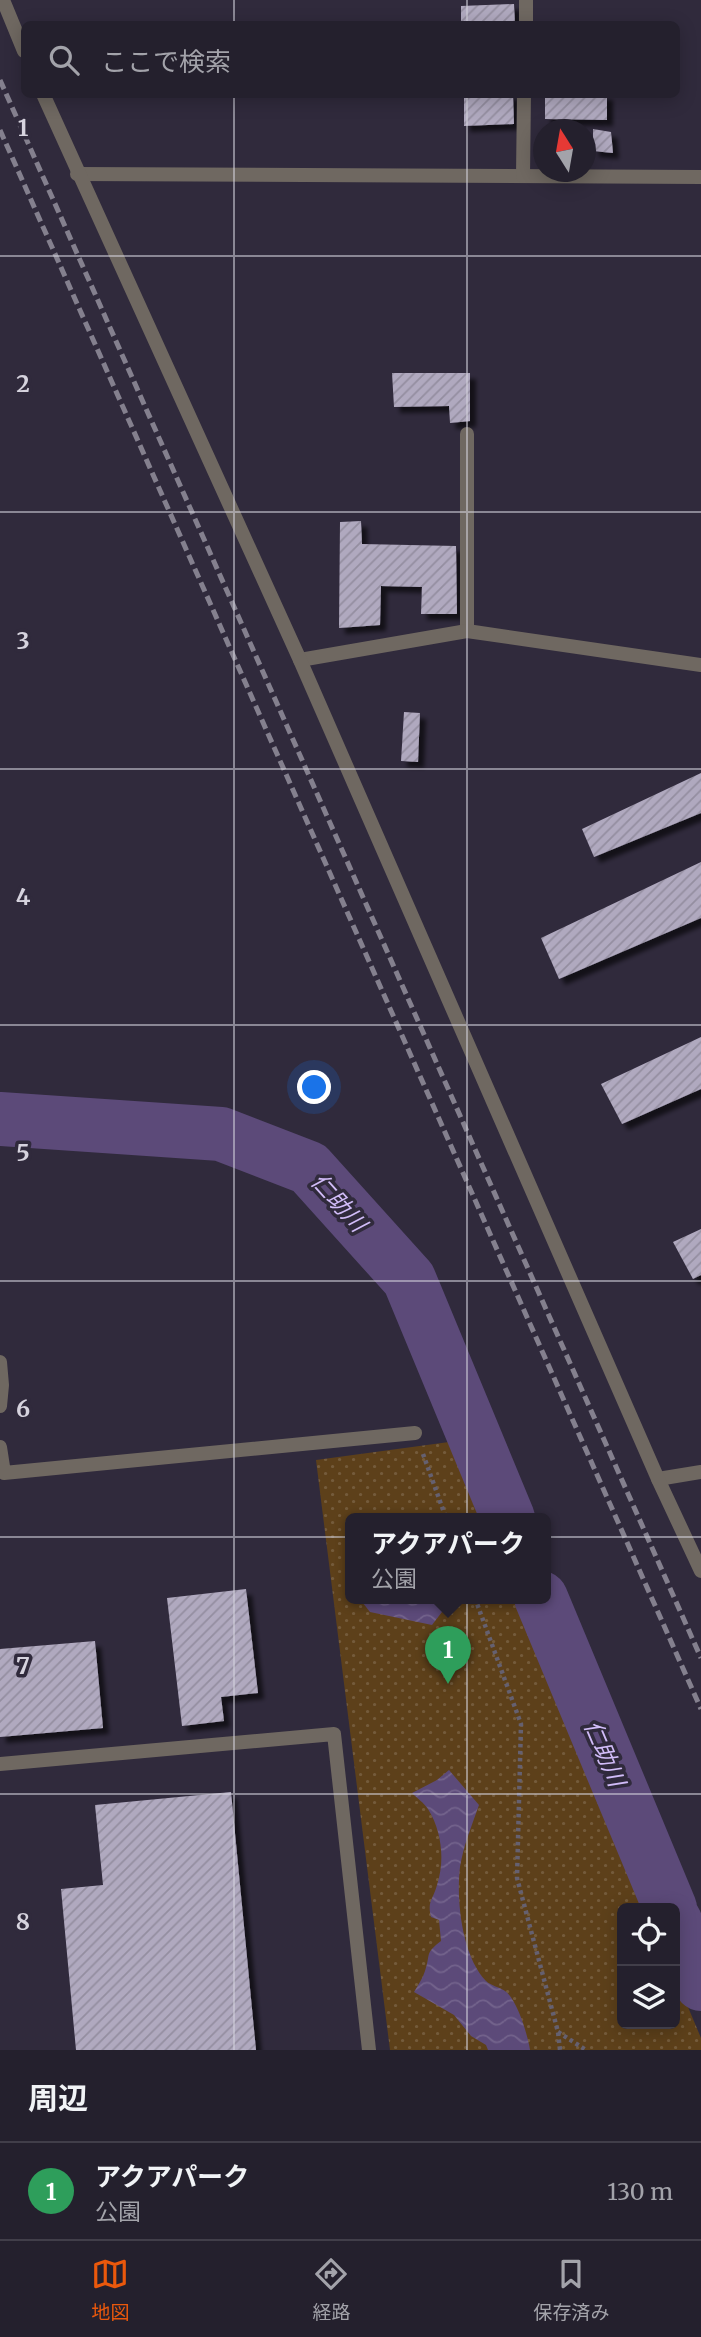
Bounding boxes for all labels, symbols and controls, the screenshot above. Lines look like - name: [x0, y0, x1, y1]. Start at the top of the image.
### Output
- search box: [21, 21, 680, 98]
- icon: search: [45, 41, 83, 79]
- text: ここで検索: [101, 45, 231, 78]
- text: 1: [18, 113, 29, 142]
- north arrow: [533, 119, 596, 182]
- text: 2: [16, 369, 30, 398]
- text: 3: [16, 626, 30, 655]
- text: 4: [16, 882, 31, 911]
- your location: [297, 1070, 331, 1104]
- text: 5: [16, 1138, 30, 1167]
- water label: 仁助川: [305, 1167, 375, 1240]
- text: 6: [16, 1394, 30, 1423]
- popup: [345, 1513, 551, 1604]
- text: アクアパーク: [371, 1527, 525, 1560]
- text: 公園: [371, 1564, 417, 1593]
- pin: 1: [425, 1626, 471, 1684]
- text: 7: [16, 1651, 30, 1680]
- water label: 仁助川: [578, 1716, 633, 1793]
- map controls: [617, 1903, 680, 2029]
- button: locate: [617, 1903, 680, 1966]
- text: 8: [16, 1907, 30, 1936]
- button: layers: [617, 1966, 680, 2029]
- text: 周辺: [28, 2079, 88, 2117]
- text: アクアパーク: [95, 2160, 249, 2193]
- text: 1: [46, 2177, 56, 2206]
- text: 130 m: [607, 2177, 673, 2206]
- text: 公園: [95, 2197, 141, 2226]
- tab: 地図: [91, 2255, 130, 2324]
- tab: 経路: [312, 2255, 351, 2324]
- tab: 保存済み: [533, 2255, 610, 2324]

